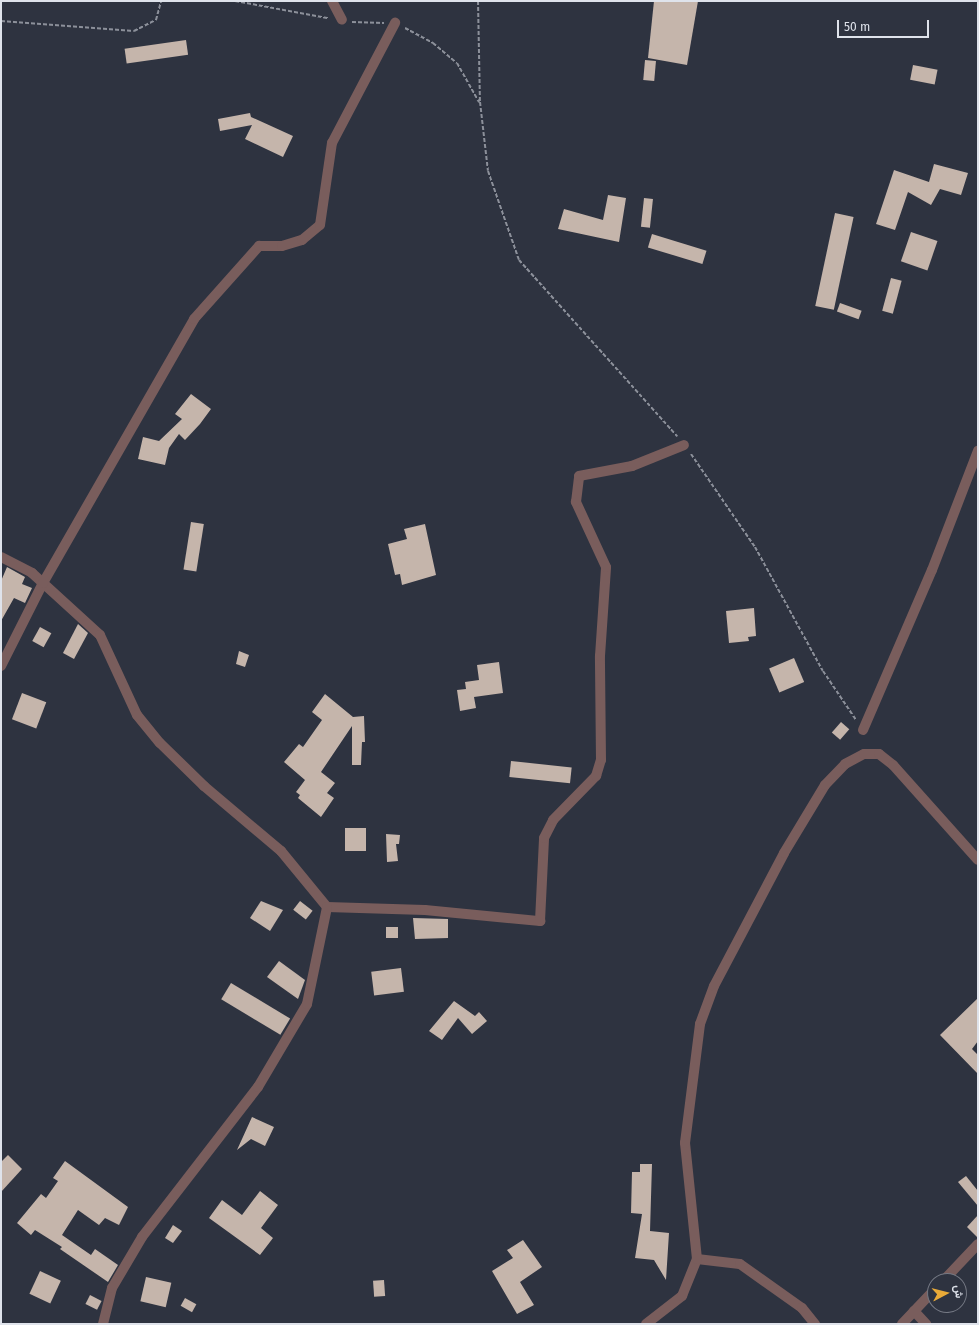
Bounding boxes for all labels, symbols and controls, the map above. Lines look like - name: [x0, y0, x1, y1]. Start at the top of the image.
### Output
- scale bar: [839, 12, 931, 38]
- text: 50 m: [844, 20, 870, 34]
- north arrow: [927, 1273, 967, 1313]
- text: ش: [951, 1284, 966, 1299]

